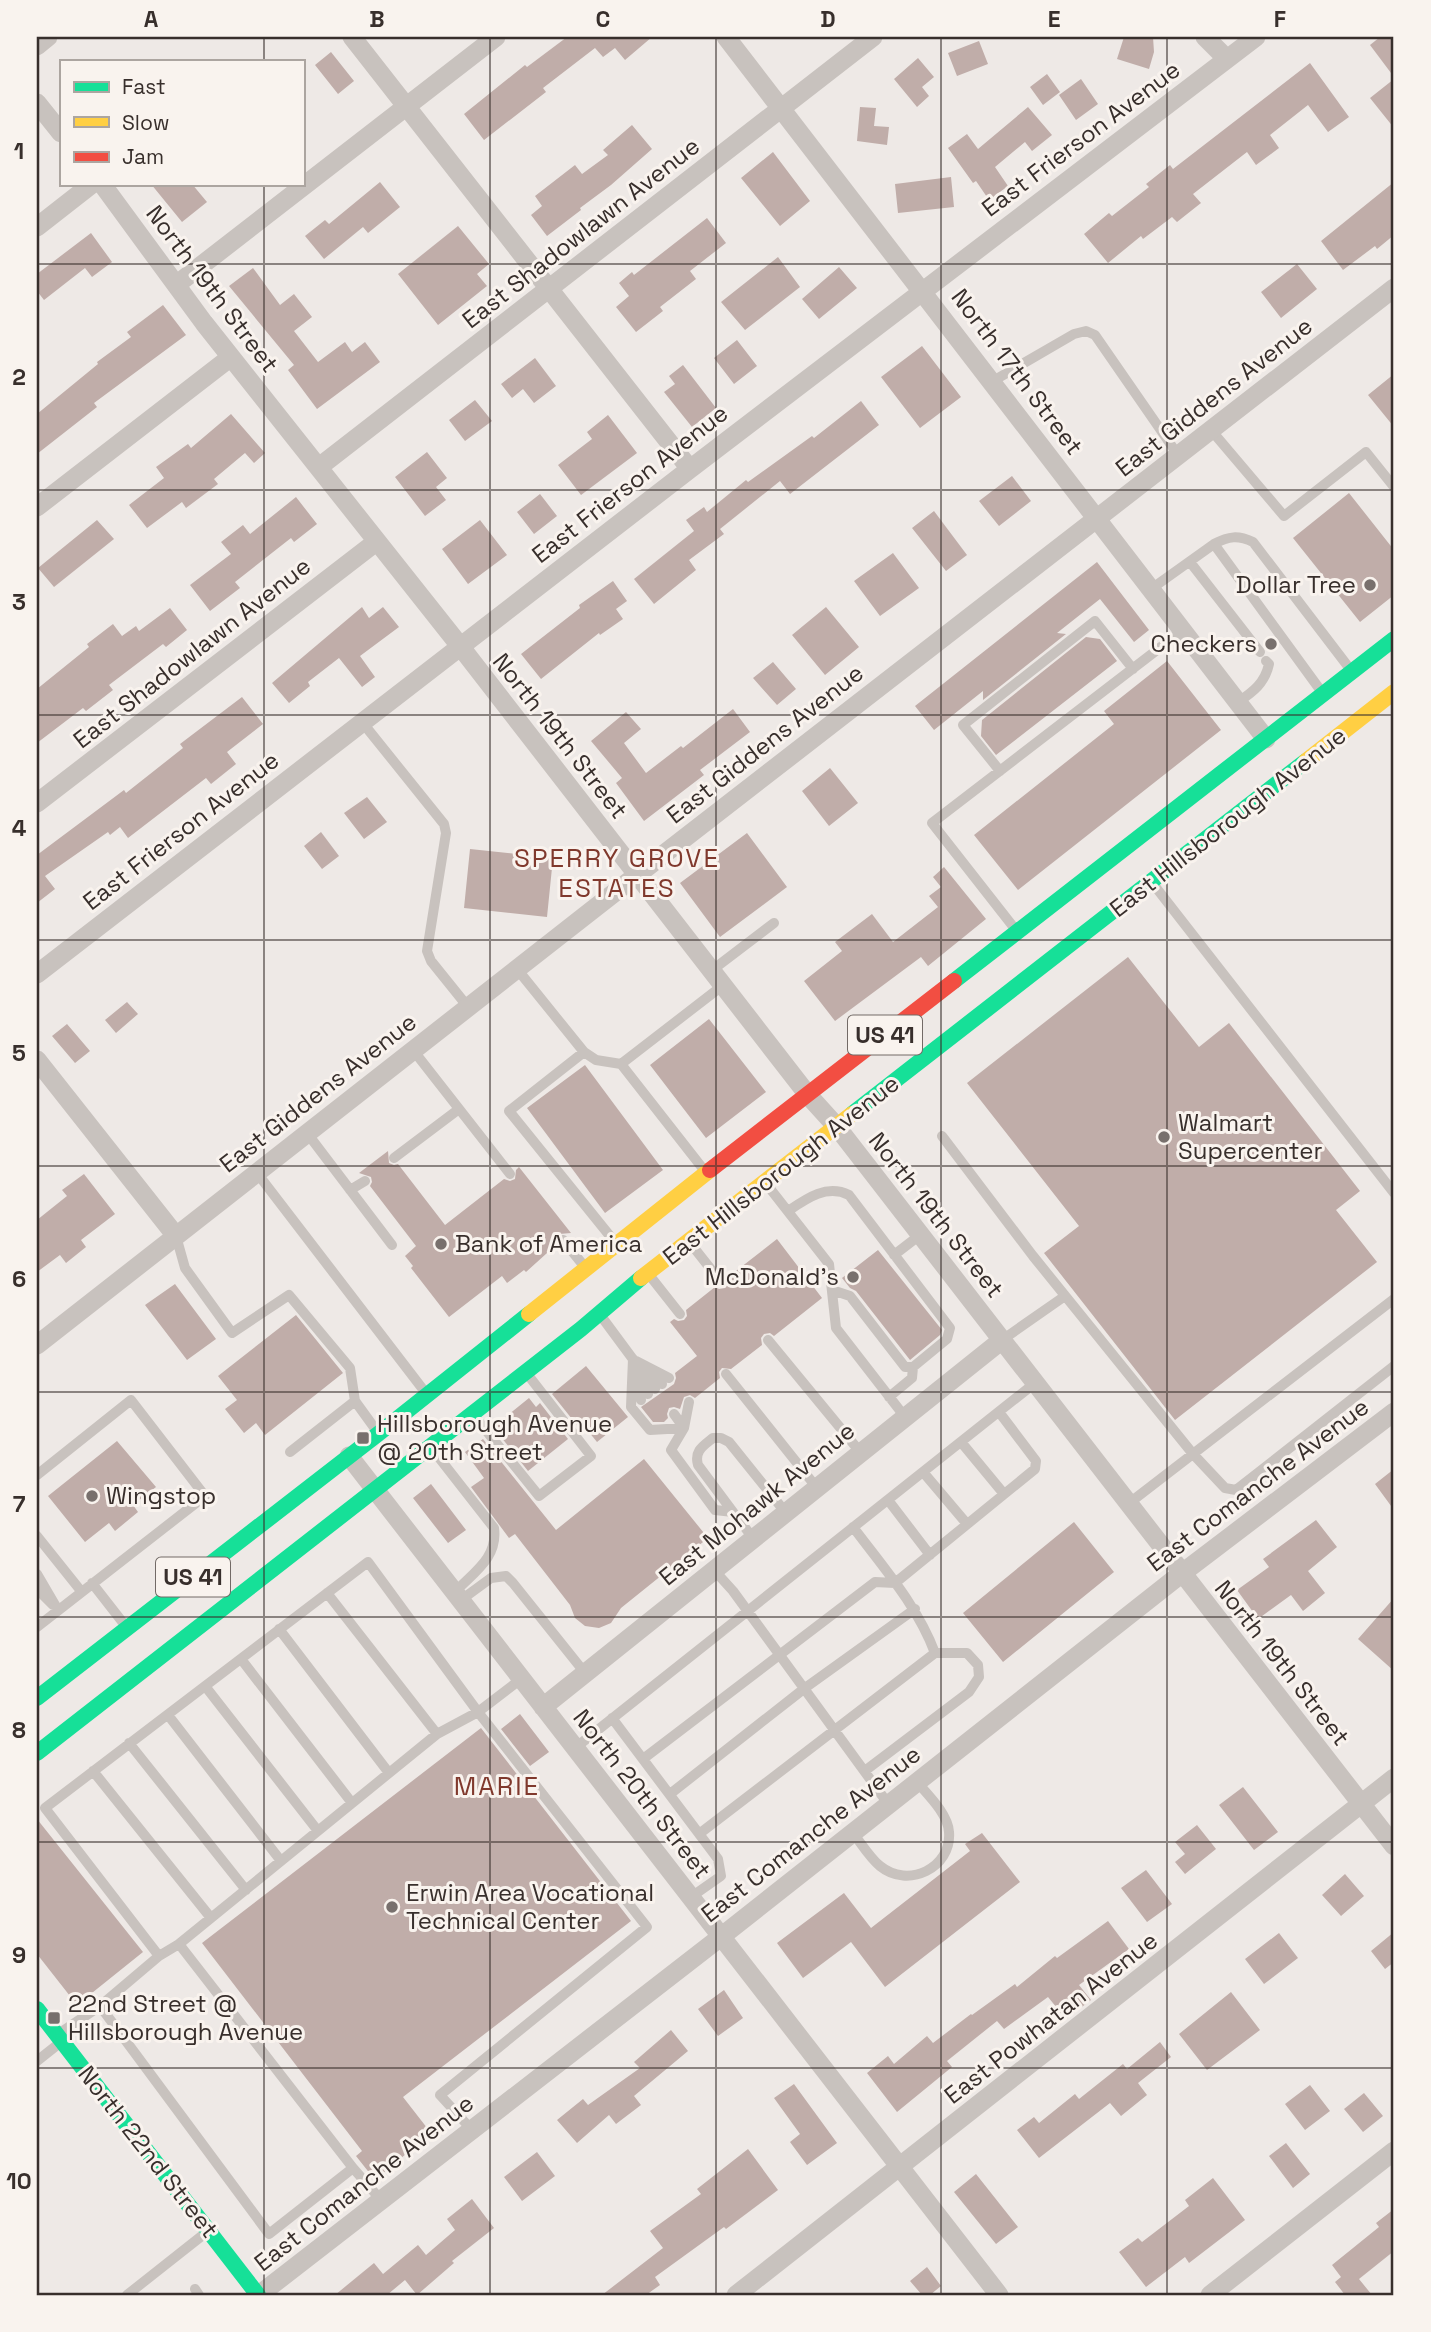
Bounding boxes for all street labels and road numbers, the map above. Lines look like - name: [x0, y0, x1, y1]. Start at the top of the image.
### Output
- street label: East Frierson Avenue: [975, 54, 1186, 223]
- street label: East Shadowlawn Avenue: [456, 130, 706, 335]
- street label: North 19th Street: [139, 199, 285, 379]
- street label: North 17th Street: [945, 282, 1090, 461]
- street label: East Giddens Avenue: [1109, 310, 1318, 483]
- street label: East Frierson Avenue: [525, 397, 734, 570]
- street label: East Shadowlawn Avenue: [67, 550, 317, 755]
- street label: North 19th Street: [486, 647, 635, 825]
- street label: East Giddens Avenue: [660, 657, 869, 830]
- street label: East Hillsborough Avenue: [1103, 720, 1352, 924]
- street label: East Frierson Avenue: [76, 744, 285, 917]
- street label: East Giddens Avenue: [213, 1006, 422, 1179]
- road number: US 41: [848, 1016, 922, 1054]
- street label: East Hillsborough Avenue: [656, 1068, 905, 1272]
- street label: North 19th Street: [862, 1126, 1011, 1304]
- street label: East Comanche Avenue: [1141, 1391, 1375, 1578]
- street label: East Mohawk Avenue: [652, 1415, 861, 1592]
- road number: US 41: [156, 1558, 230, 1596]
- street label: North 19th Street: [1208, 1574, 1357, 1752]
- street label: North 20th Street: [567, 1703, 718, 1885]
- street label: East Comanche Avenue: [695, 1738, 927, 1929]
- street label: East Powhatan Avenue: [938, 1925, 1164, 2111]
- street label: North 22nd Street: [71, 2059, 225, 2244]
- street label: East Comanche Avenue: [248, 2087, 480, 2278]

